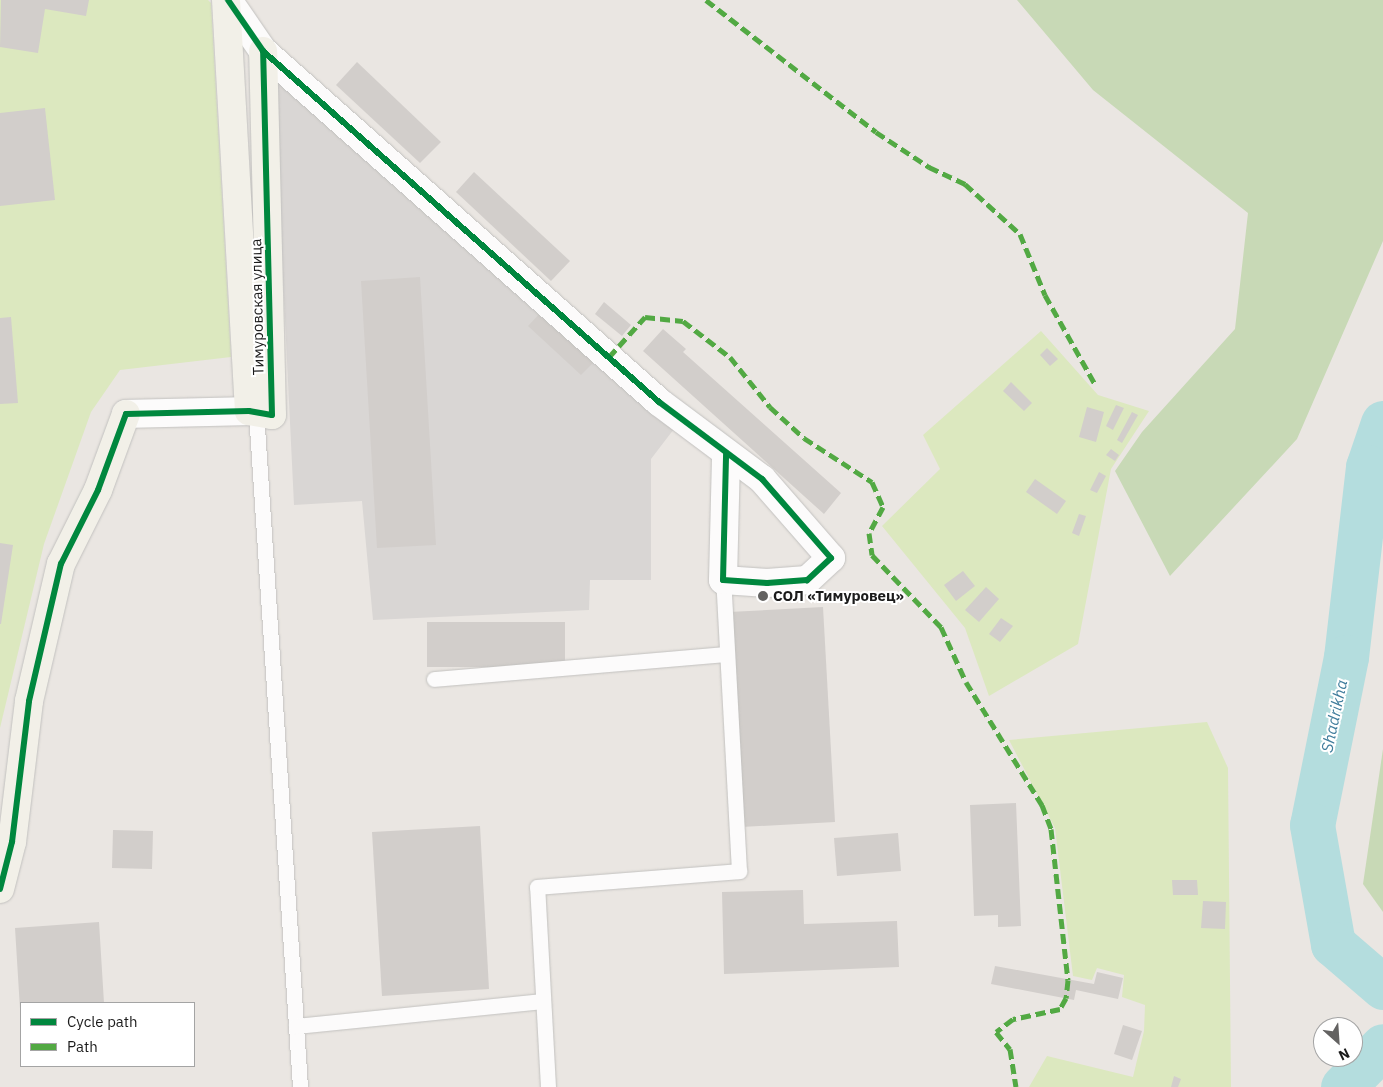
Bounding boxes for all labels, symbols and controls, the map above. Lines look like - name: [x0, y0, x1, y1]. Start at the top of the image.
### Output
- street label: Тимуровская улица: [247, 238, 267, 376]
- place label: СОЛ «Тимуровец»: [773, 587, 904, 605]
- marker: СОЛ «Тимуровец»: [757, 590, 769, 602]
- water label: Shadrikha: [1317, 678, 1351, 754]
- legend: [20, 1002, 195, 1067]
- text: Cycle path: [67, 1012, 138, 1031]
- north arrow: [1313, 1017, 1363, 1067]
- text: Path: [67, 1037, 98, 1056]
- text: N: [1336, 1044, 1353, 1065]

